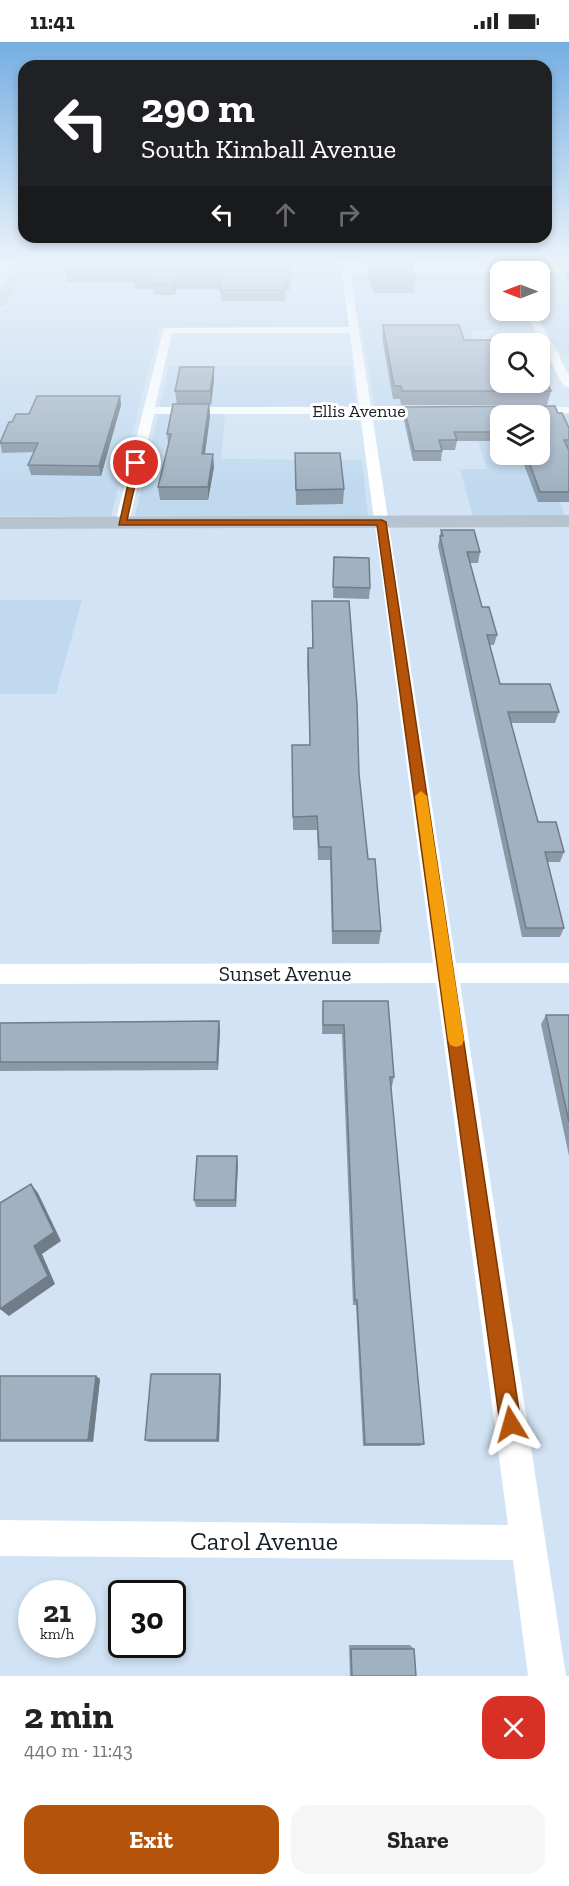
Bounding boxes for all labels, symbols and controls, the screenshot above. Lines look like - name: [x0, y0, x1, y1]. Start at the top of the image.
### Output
- text: 11:41: [30, 8, 75, 35]
- text: 290 m: [141, 82, 255, 133]
- icon: left: [42, 84, 120, 162]
- text: South Kimball Avenue: [141, 133, 396, 165]
- icon: left: [206, 198, 239, 231]
- icon: ahead: [269, 198, 302, 231]
- icon: right: [332, 198, 365, 231]
- north arrow: [490, 261, 550, 321]
- map controls: [490, 261, 550, 465]
- button: search: [490, 333, 550, 393]
- street label: Ellis Avenue: [312, 400, 406, 422]
- button: layers: [490, 405, 550, 465]
- pin: [110, 437, 161, 488]
- icon: arrive: [119, 446, 152, 479]
- street label: Sunset Avenue: [219, 961, 351, 986]
- position arrow: [479, 1392, 543, 1456]
- street label: Carol Avenue: [190, 1525, 338, 1557]
- speed limit sign: 30: [108, 1580, 186, 1658]
- text: 21: [43, 1594, 71, 1630]
- text: km/h: [40, 1625, 74, 1643]
- text: 2 min: [24, 1694, 114, 1737]
- button: close: [482, 1696, 545, 1759]
- text: 440 m · 11:43: [24, 1738, 133, 1762]
- button: Exit: [24, 1805, 279, 1874]
- button: Share: [291, 1805, 545, 1874]

